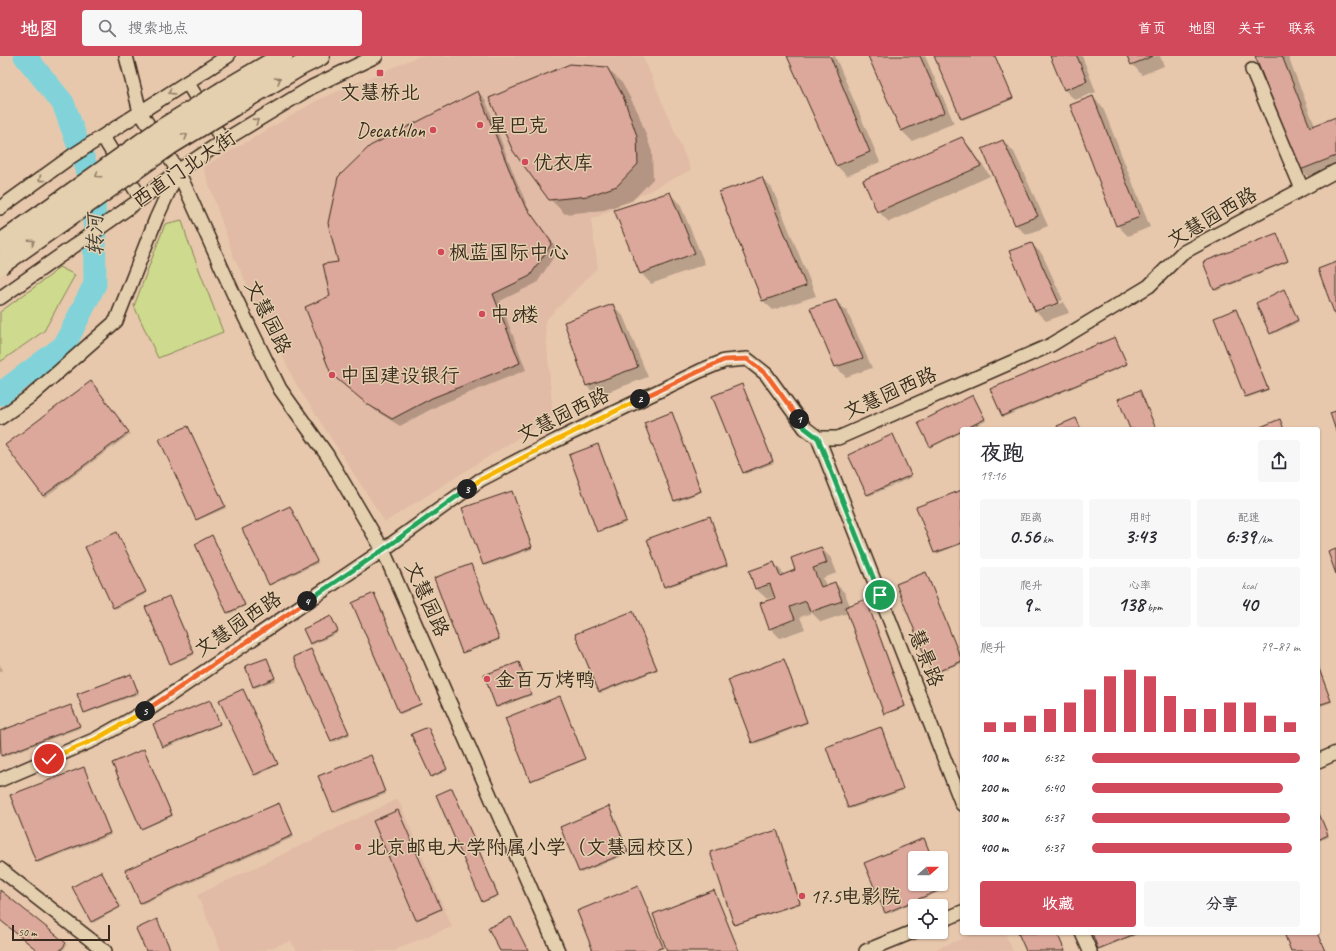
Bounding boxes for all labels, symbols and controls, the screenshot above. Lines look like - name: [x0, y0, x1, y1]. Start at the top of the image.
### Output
- search box: [82, 10, 362, 46]
- text: 地图: [20, 17, 58, 41]
- icon: search: [96, 17, 118, 39]
- text: 搜索地点: [128, 19, 188, 38]
- text: 首页: [1138, 20, 1166, 37]
- text: 地图: [1188, 20, 1216, 37]
- text: 关于: [1238, 20, 1266, 37]
- text: 联系: [1288, 20, 1316, 37]
- marker: 文慧桥北: [375, 68, 385, 78]
- one-way arrow: [274, 77, 281, 84]
- place label: 文慧桥北: [340, 80, 420, 105]
- one-way arrow: [168, 87, 175, 95]
- place label: 星巴克: [488, 113, 548, 138]
- place label: Decathlon: [356, 118, 426, 143]
- one-way arrow: [252, 119, 259, 126]
- marker: 星巴克: [475, 120, 485, 130]
- street label: 西直门北大街: [127, 125, 241, 213]
- marker: Decathlon: [428, 125, 438, 135]
- one-way arrow: [181, 134, 188, 141]
- place label: 优衣库: [533, 150, 593, 175]
- marker: 优衣库: [520, 157, 530, 167]
- one-way arrow: [95, 170, 102, 177]
- one-way arrow: [38, 174, 45, 181]
- street label: 文慧园西路: [1162, 181, 1262, 253]
- water label: 转河: [82, 211, 108, 256]
- one-way arrow: [28, 239, 35, 247]
- place label: 枫蓝国际中心: [449, 240, 569, 265]
- marker: 枫蓝国际中心: [436, 247, 446, 257]
- street label: 文慧园路: [239, 276, 297, 359]
- place label: 中8楼: [490, 302, 539, 327]
- marker: 中8楼: [477, 309, 487, 319]
- street label: 文慧园西路: [839, 361, 942, 425]
- place label: 中国建设银行: [340, 363, 460, 388]
- marker: 中国建设银行: [327, 370, 337, 380]
- street label: 文慧园西路: [513, 381, 614, 448]
- pin: 2: [630, 389, 650, 409]
- text: 2: [638, 392, 642, 406]
- pin: 1: [789, 409, 809, 429]
- text: 1: [797, 412, 801, 426]
- text: 夜跑: [980, 439, 1024, 467]
- button: share: [1258, 440, 1300, 482]
- text: 19:16: [980, 468, 1006, 484]
- pin: 3: [457, 479, 477, 499]
- text: 3: [465, 482, 469, 496]
- text: 距离: [1020, 510, 1042, 524]
- text: 用时: [1129, 510, 1151, 524]
- text: 配速: [1238, 510, 1260, 524]
- text: 0.56: [1009, 524, 1040, 549]
- text: 3:43: [1125, 524, 1155, 549]
- text: 6:39: [1225, 524, 1256, 549]
- text: km: [1040, 532, 1054, 546]
- text: /km: [1256, 532, 1273, 546]
- street label: 文慧园路: [399, 557, 455, 642]
- pin: [863, 578, 897, 612]
- text: 爬升: [1020, 578, 1042, 592]
- text: 心率: [1129, 578, 1151, 592]
- text: kcal: [1241, 578, 1256, 592]
- icon: arrive: [869, 584, 891, 606]
- street label: 文慧园西路: [190, 585, 287, 662]
- pin: 4: [297, 591, 317, 611]
- text: 9: [1023, 592, 1031, 617]
- text: 138: [1118, 592, 1145, 617]
- text: 40: [1240, 592, 1258, 617]
- text: 4: [305, 594, 309, 608]
- text: m: [1031, 600, 1040, 614]
- text: bpm: [1145, 600, 1162, 614]
- street label: 慧景路: [903, 626, 949, 691]
- text: 79–87 m: [1260, 639, 1300, 655]
- text: 爬升: [980, 640, 1006, 656]
- place label: 金百万烤鸭: [495, 667, 595, 692]
- marker: 金百万烤鸭: [482, 674, 492, 684]
- pin: 5: [135, 701, 155, 721]
- text: 5: [143, 704, 147, 718]
- pin: [32, 742, 66, 776]
- icon: check: [38, 748, 60, 770]
- text: 100 m: [980, 750, 1008, 766]
- text: 6:32: [1044, 750, 1064, 766]
- text: 200 m: [980, 780, 1008, 796]
- text: 6:40: [1044, 780, 1064, 796]
- text: 300 m: [980, 810, 1008, 826]
- text: 6:37: [1044, 810, 1064, 826]
- place label: 北京邮电大学附属小学（文慧园校区）: [366, 835, 706, 860]
- text: 400 m: [980, 840, 1008, 856]
- text: 6:37: [1044, 840, 1064, 856]
- marker: 北京邮电大学附属小学（文慧园校区）: [353, 842, 363, 852]
- north arrow: [908, 851, 948, 891]
- map controls: [908, 851, 948, 939]
- button: 收藏: [980, 881, 1136, 927]
- button: 分享: [1144, 881, 1300, 927]
- place label: 17.5电影院: [810, 884, 901, 909]
- marker: 17.5电影院: [797, 891, 807, 901]
- button: locate: [908, 899, 948, 939]
- scale bar: [12, 923, 110, 942]
- text: 50 m: [18, 925, 37, 939]

